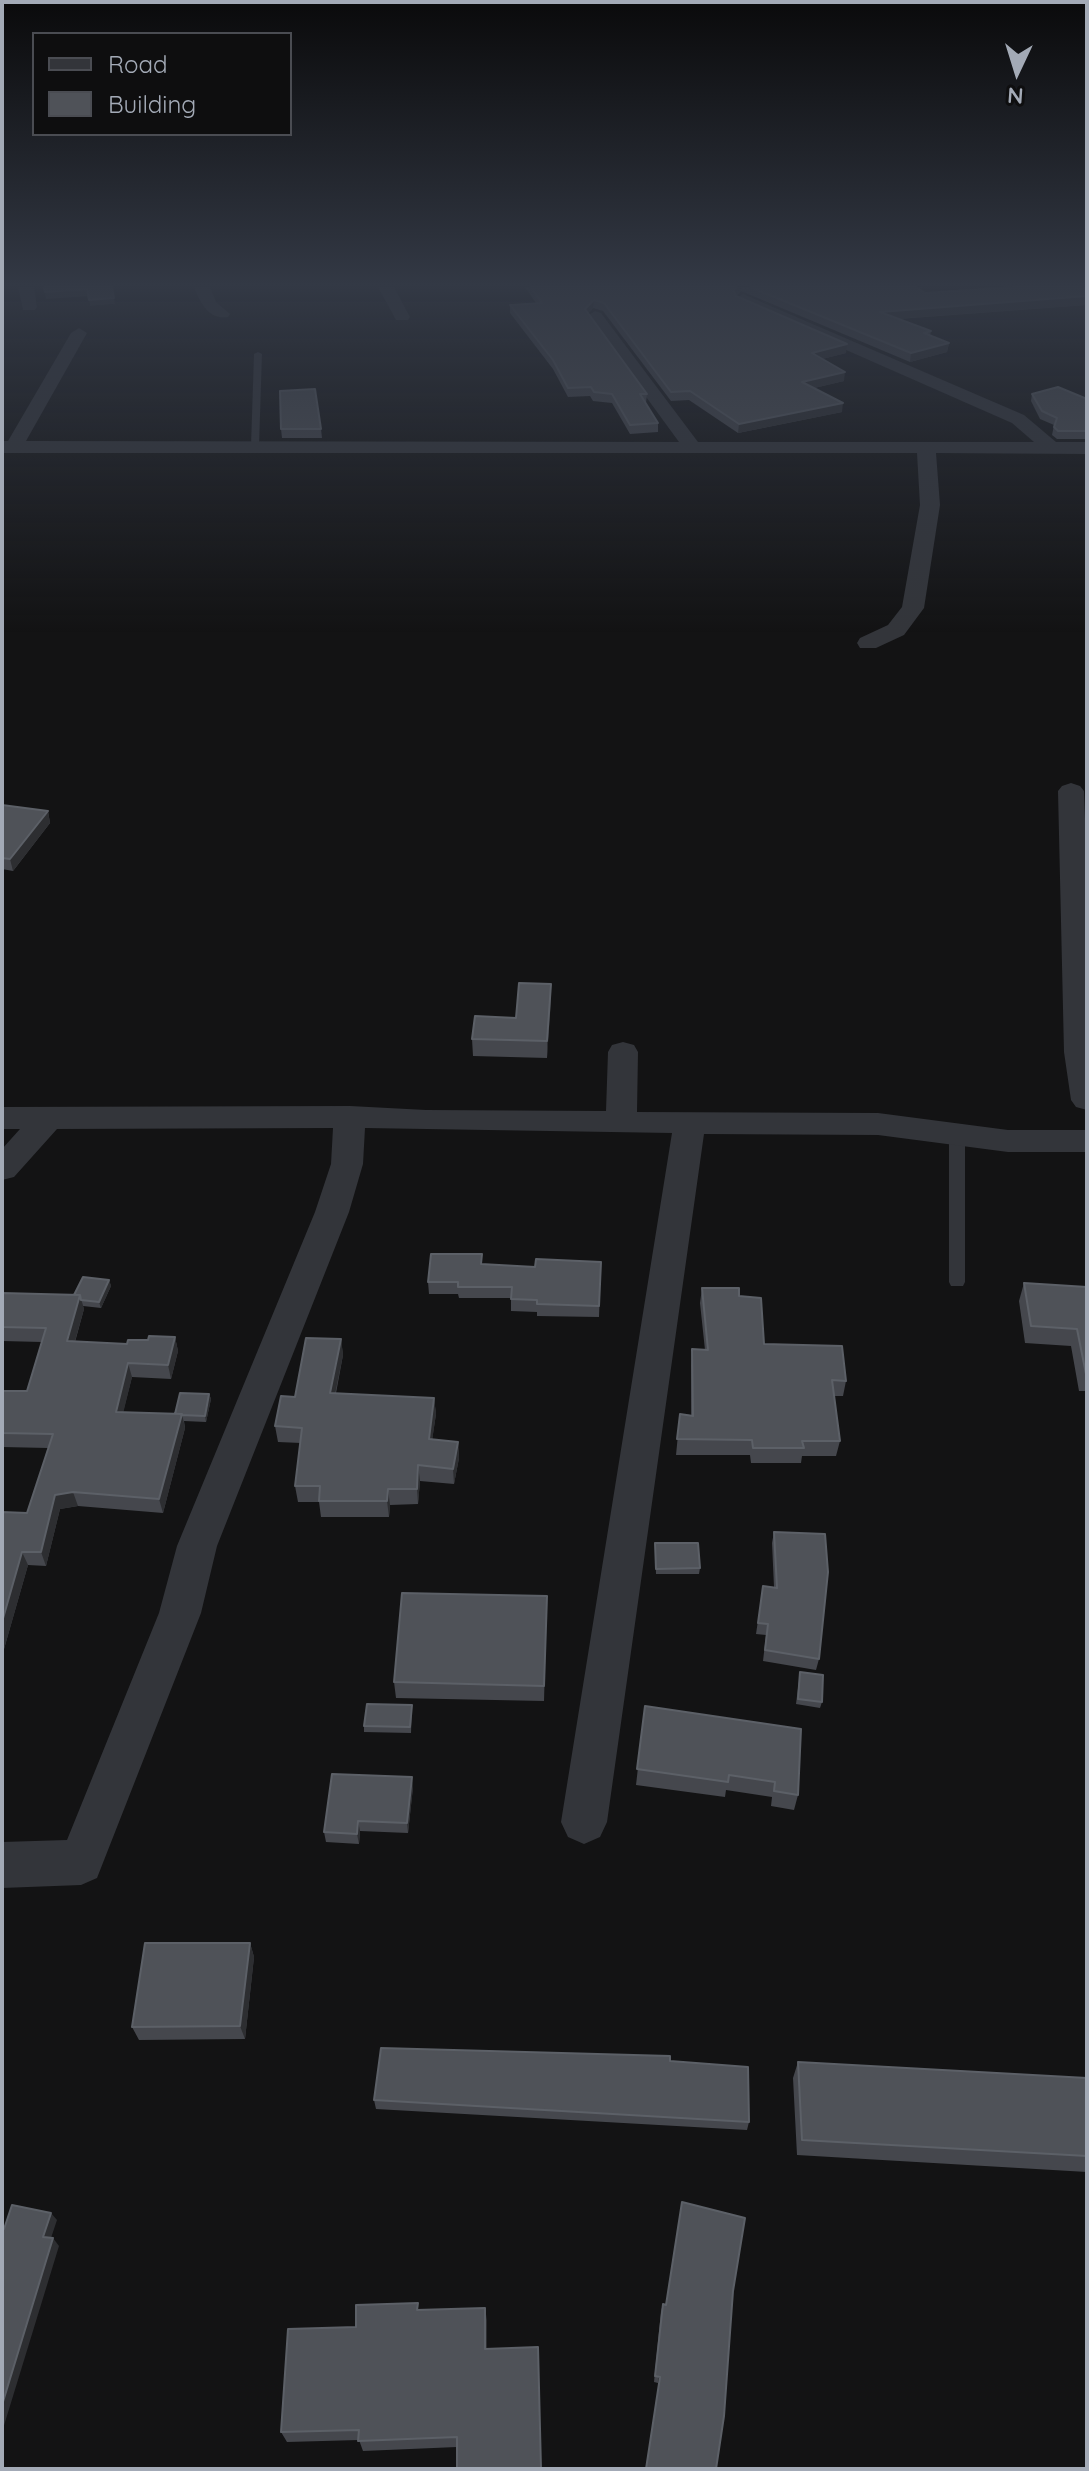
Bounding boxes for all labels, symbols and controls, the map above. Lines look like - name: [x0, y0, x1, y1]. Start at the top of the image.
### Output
- legend: [32, 32, 292, 136]
- north arrow: [977, 32, 1057, 112]
- text: Road: [108, 49, 168, 79]
- text: N: [1006, 81, 1024, 110]
- text: Building: [108, 89, 196, 119]

